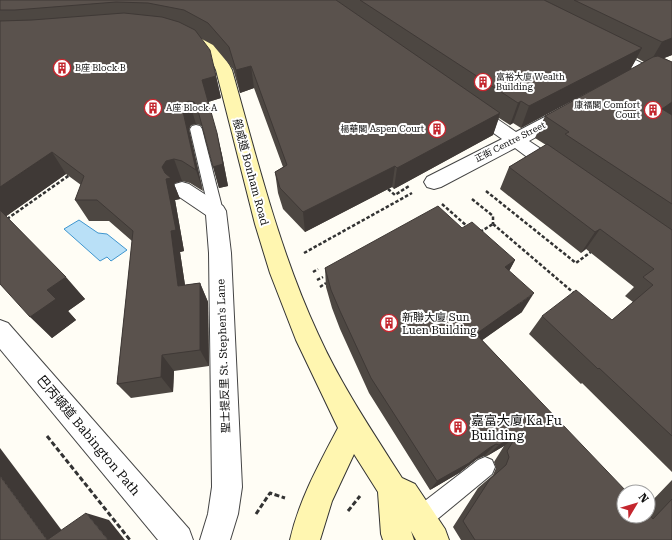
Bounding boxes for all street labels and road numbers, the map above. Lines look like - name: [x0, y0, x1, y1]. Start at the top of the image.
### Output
- street label: 般咸道 Bonham Road: [230, 117, 271, 227]
- street label: 正街 Centre Street: [473, 120, 547, 164]
- street label: 聖士提反里 St. Stephen's Lane: [214, 279, 233, 433]
- street label: 巴丙頓道 Babington Path: [34, 372, 144, 499]

